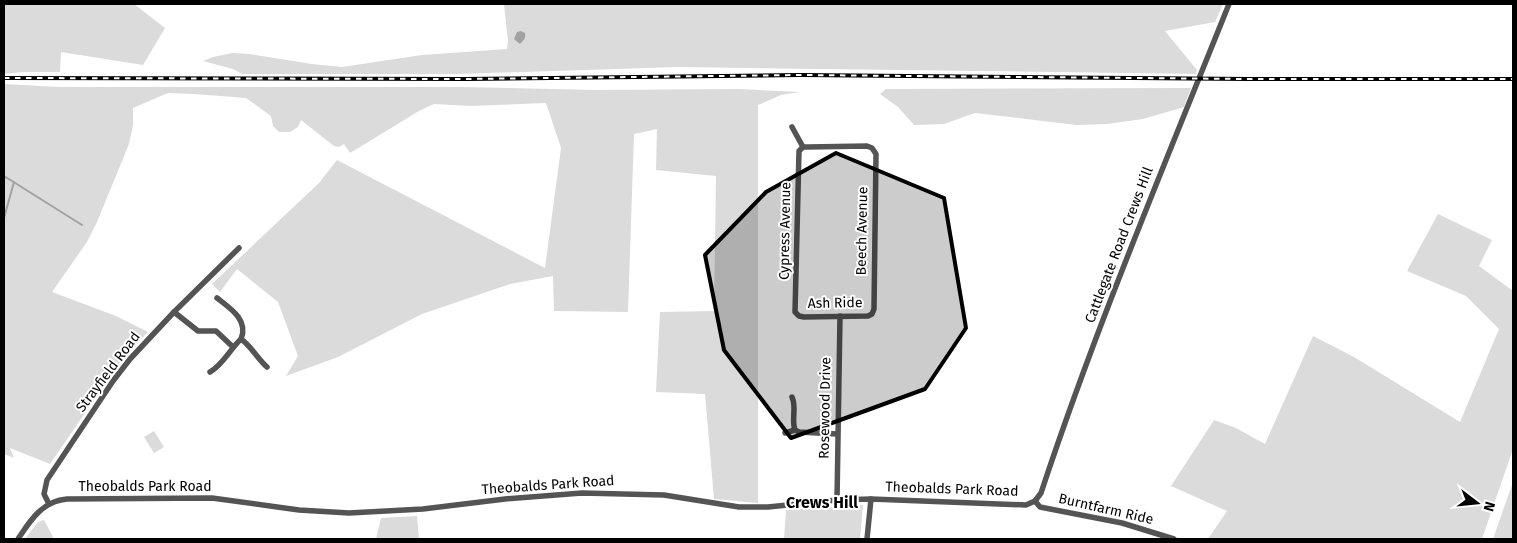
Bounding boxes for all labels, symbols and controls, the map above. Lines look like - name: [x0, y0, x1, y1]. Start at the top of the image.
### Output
- street label: Cattlegate Road Crews Hill: [1081, 164, 1157, 326]
- street label: Cypress Avenue: [776, 182, 794, 280]
- street label: Beech Avenue: [853, 186, 871, 276]
- street label: Ash Ride: [807, 294, 863, 312]
- street label: Strayfield Road: [72, 329, 144, 415]
- street label: Rosewood Drive: [816, 357, 834, 459]
- street label: Theobalds Park Road: [481, 472, 615, 498]
- street label: Theobalds Park Road: [78, 478, 212, 495]
- street label: Theobalds Park Road: [885, 478, 1019, 500]
- north arrow: [1452, 478, 1502, 528]
- street label: Burntfarm Ride: [1057, 490, 1155, 528]
- district label: Crews Hill: [786, 493, 858, 512]
- text: N: [1480, 500, 1498, 513]

